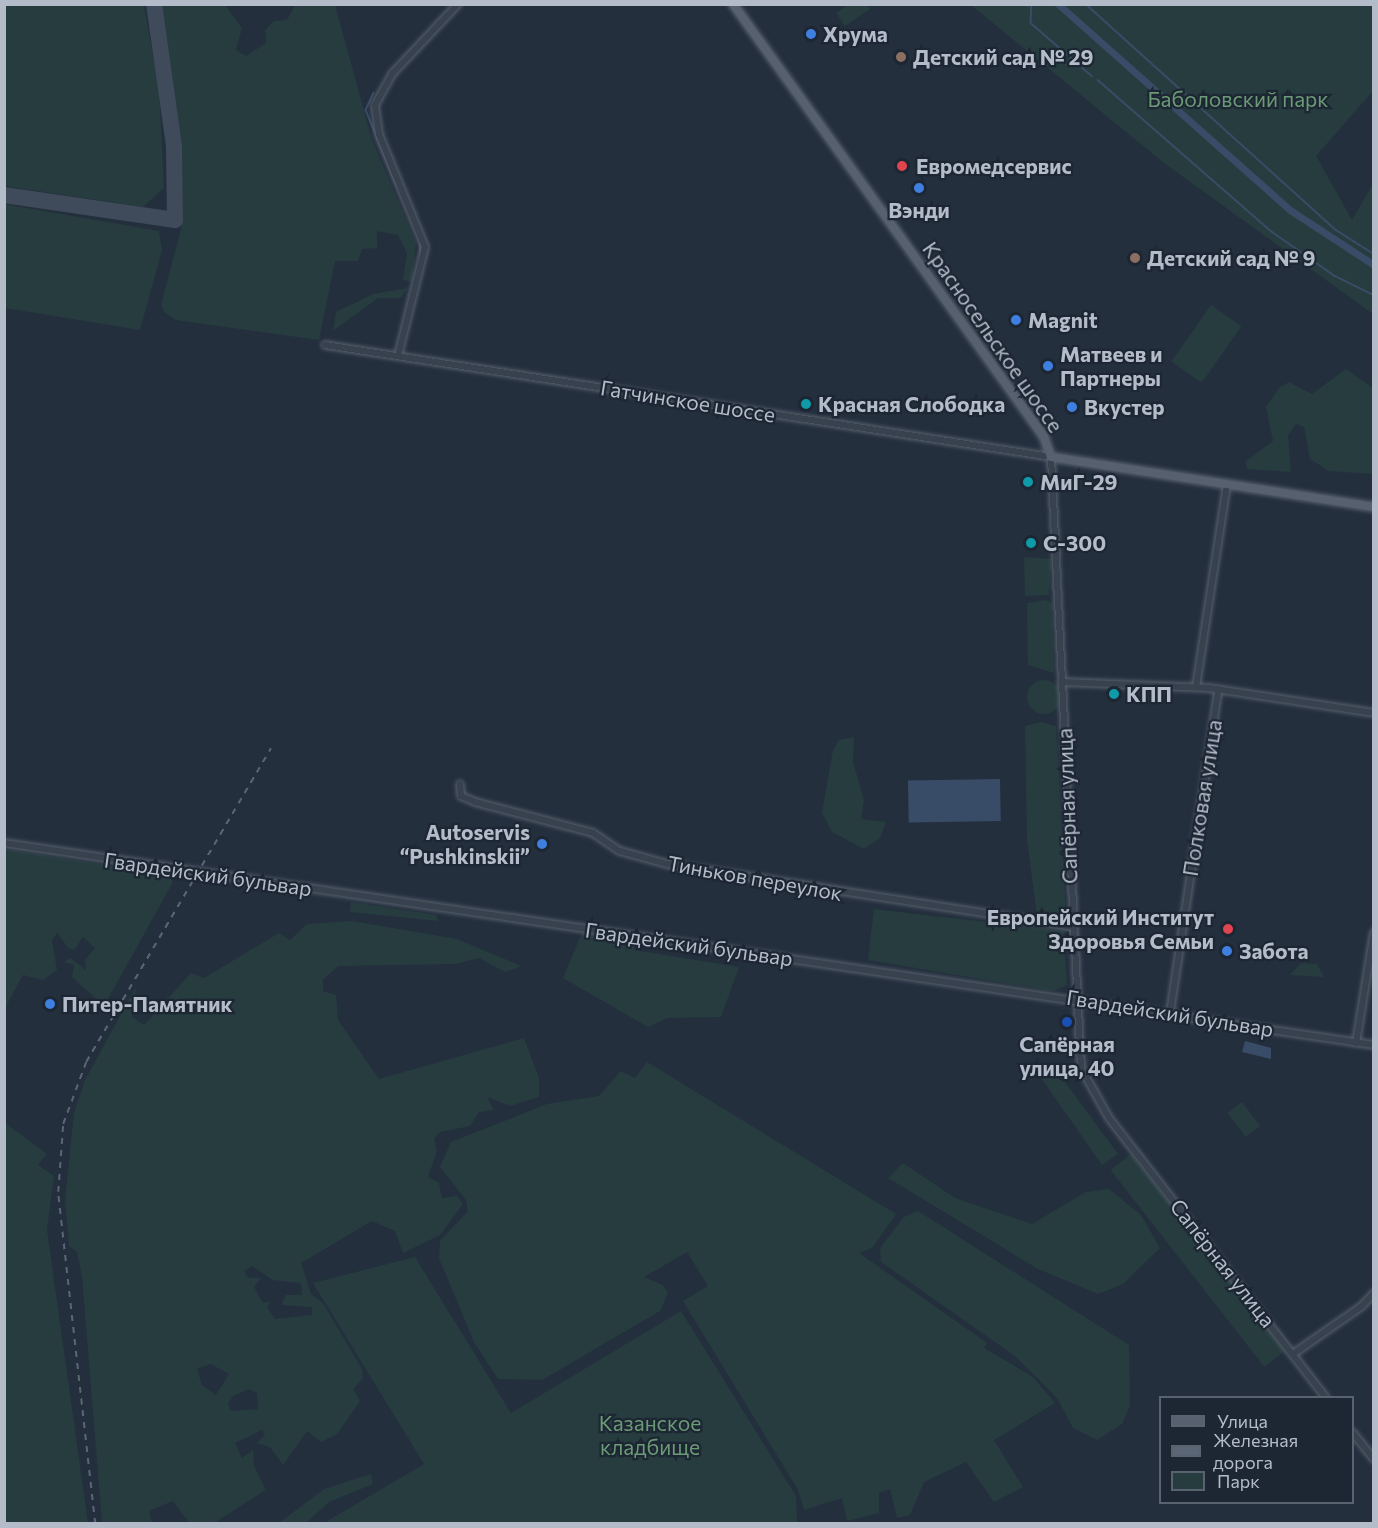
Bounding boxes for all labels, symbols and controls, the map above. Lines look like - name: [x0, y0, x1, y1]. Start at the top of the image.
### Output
- place label: Хрума: [823, 21, 888, 47]
- marker: Хрума: [804, 27, 818, 41]
- place label: Детский сад № 29: [913, 44, 1093, 70]
- marker: Детский сад № 29: [894, 50, 908, 64]
- park label: Баболовский парк: [1147, 86, 1329, 112]
- place label: Евромедсервис: [916, 153, 1072, 179]
- marker: Евромедсервис: [893, 157, 911, 175]
- marker: Вэнди: [912, 181, 926, 195]
- place label: Вэнди: [888, 197, 950, 223]
- street label: Красносельское шоссе: [918, 237, 1068, 437]
- place label: Детский сад № 9: [1147, 245, 1316, 271]
- marker: Детский сад № 9: [1128, 251, 1142, 265]
- place label: Magnit: [1028, 307, 1097, 333]
- marker: Magnit: [1009, 313, 1023, 327]
- place label: Матвеев и Партнеры: [1060, 341, 1162, 391]
- marker: Матвеев и Партнеры: [1041, 359, 1055, 373]
- street label: Гатчинское шоссе: [599, 375, 777, 427]
- place label: Красная Слободка: [818, 391, 1005, 417]
- place label: Вкустер: [1084, 394, 1165, 420]
- marker: Красная Слободка: [799, 397, 813, 411]
- marker: Вкустер: [1065, 400, 1079, 414]
- place label: МиГ-29: [1040, 469, 1117, 495]
- marker: МиГ-29: [1021, 475, 1035, 489]
- place label: С-300: [1043, 530, 1106, 556]
- marker: С-300: [1024, 536, 1038, 550]
- place label: КПП: [1126, 681, 1172, 707]
- marker: КПП: [1107, 687, 1121, 701]
- street label: Полковая улица: [1177, 718, 1227, 878]
- street label: Сапёрная улица: [1052, 728, 1082, 884]
- place label: Autoservis “Pushkinskii”: [400, 819, 530, 869]
- marker: Autoservis “Pushkinskii”: [535, 837, 549, 851]
- street label: Гвардейский бульвар: [103, 847, 313, 901]
- street label: Тиньков переулок: [666, 850, 844, 906]
- place label: Европейский Институт Здоровья Семьи: [987, 904, 1214, 954]
- street label: Гвардейский бульвар: [584, 917, 794, 971]
- marker: Европейский Институт Здоровья Семьи: [1219, 920, 1237, 938]
- place label: Забота: [1239, 938, 1309, 964]
- marker: Забота: [1220, 944, 1234, 958]
- street label: Гвардейский бульвар: [1065, 984, 1275, 1042]
- place label: Питер-Памятник: [62, 991, 233, 1017]
- marker: Питер-Памятник: [43, 997, 57, 1011]
- marker: Сапёрная улица, 40: [1060, 1015, 1074, 1029]
- place label: Сапёрная улица, 40: [1019, 1031, 1115, 1081]
- street label: Сапёрная улица: [1165, 1194, 1281, 1332]
- legend: [1159, 1396, 1354, 1504]
- park label: Казанское кладбище: [599, 1410, 701, 1460]
- text: Улица: [1217, 1410, 1268, 1432]
- text: Железная дорога: [1213, 1429, 1298, 1473]
- text: Парк: [1217, 1470, 1260, 1492]

